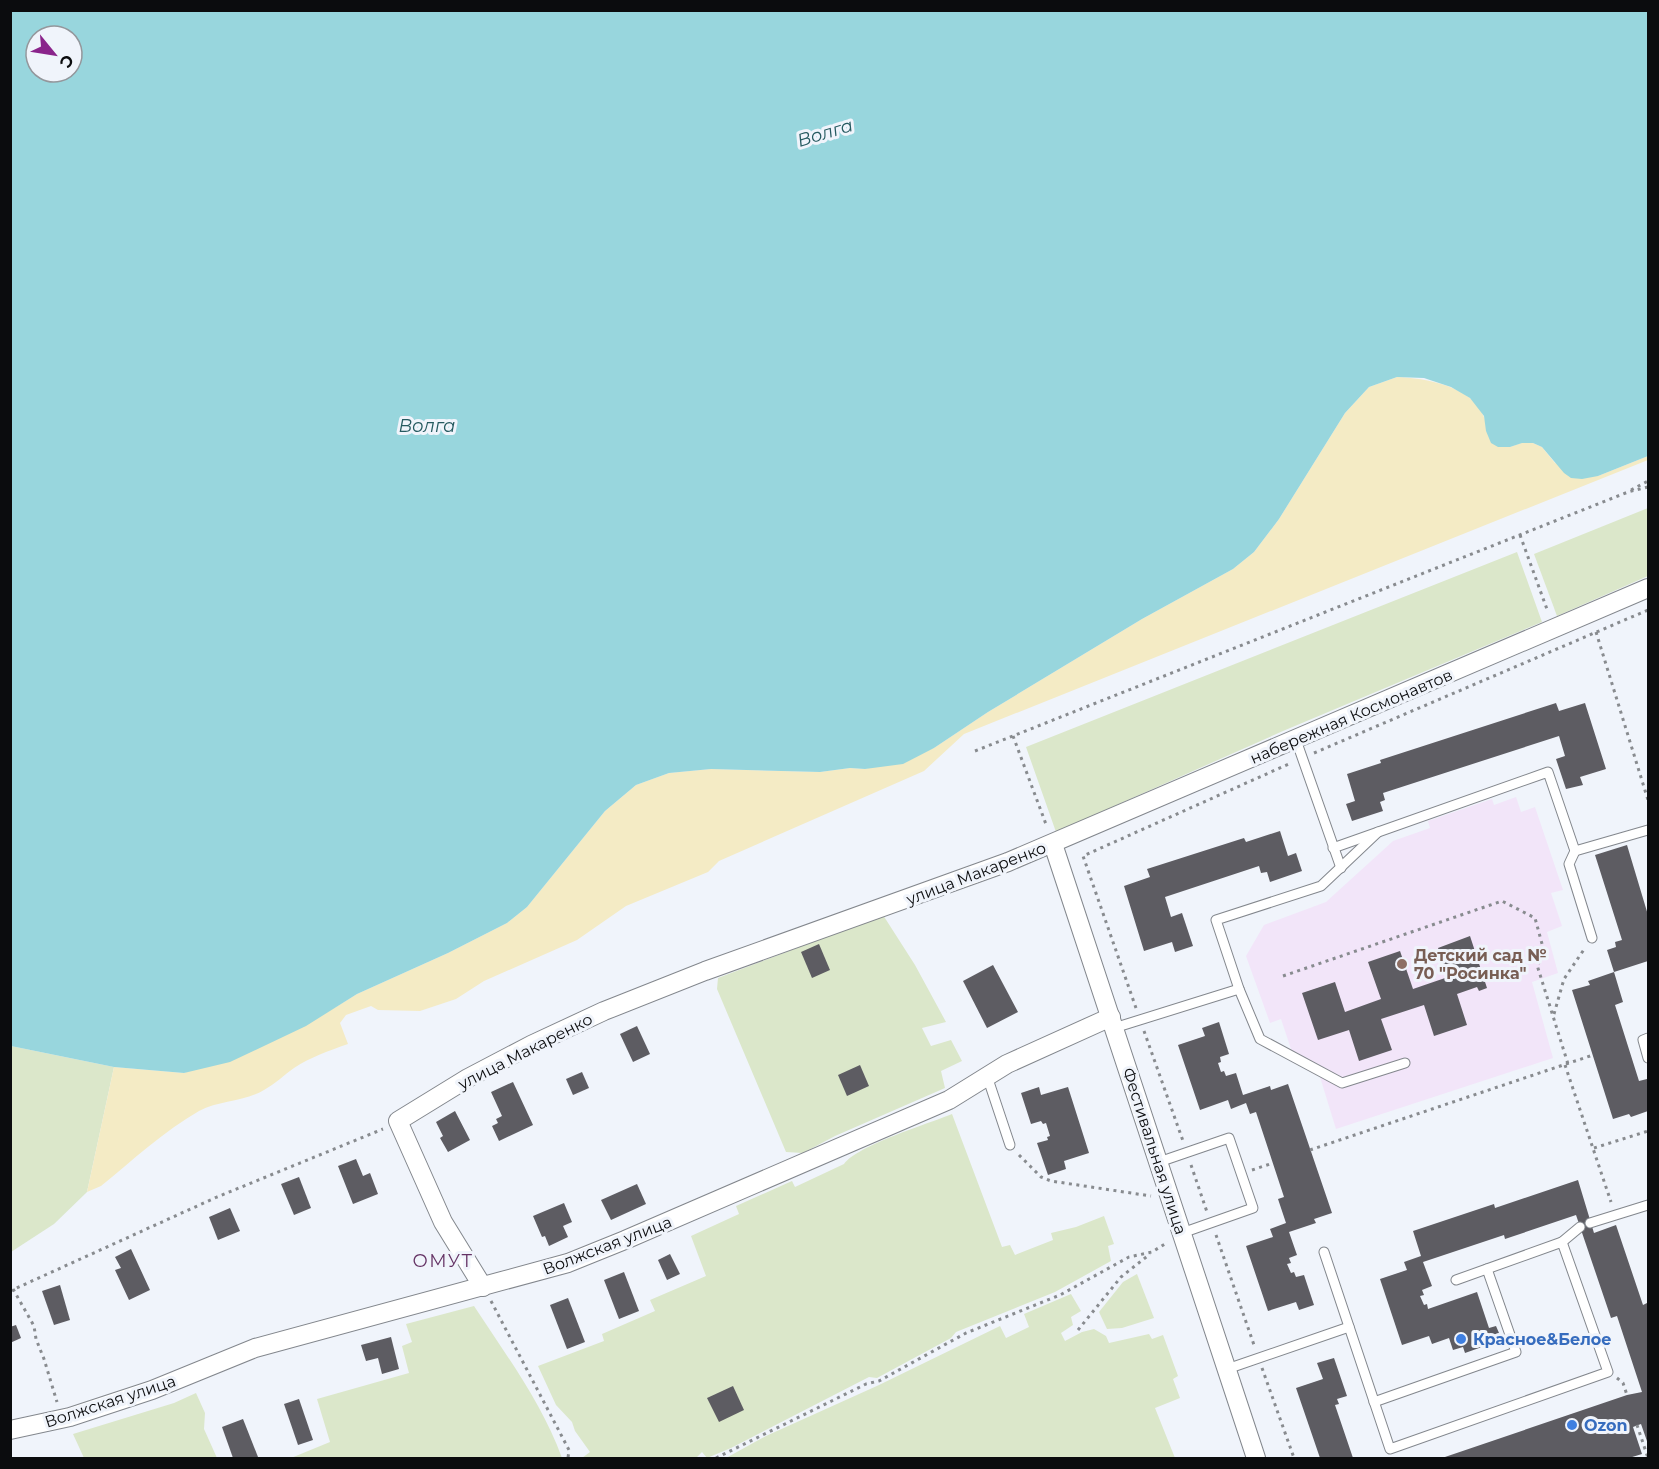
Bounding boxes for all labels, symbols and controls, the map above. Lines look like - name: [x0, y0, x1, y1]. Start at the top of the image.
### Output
- north arrow: [24, 24, 84, 84]
- text: С: [55, 51, 78, 71]
- water label: Волга: [795, 114, 855, 152]
- water label: Волга: [399, 415, 456, 437]
- street label: набережная Космонавтов: [1247, 665, 1455, 768]
- street label: улица Макаренко: [903, 838, 1049, 909]
- place label: Детский сад № 70 "Росинка": [1414, 946, 1547, 983]
- marker: Детский сад № 70 "Росинка": [1395, 957, 1409, 971]
- street label: улица Макаренко: [454, 1009, 596, 1094]
- street label: Фестивальная улица: [1119, 1065, 1190, 1237]
- street label: Волжская улица: [540, 1212, 674, 1279]
- district label: ОМУТ: [412, 1250, 474, 1272]
- place label: Красное&Белое: [1473, 1330, 1612, 1349]
- marker: Красное&Белое: [1454, 1332, 1468, 1346]
- street label: Волжская улица: [42, 1371, 178, 1432]
- place label: Ozon: [1584, 1416, 1628, 1435]
- marker: Ozon: [1565, 1418, 1579, 1432]

